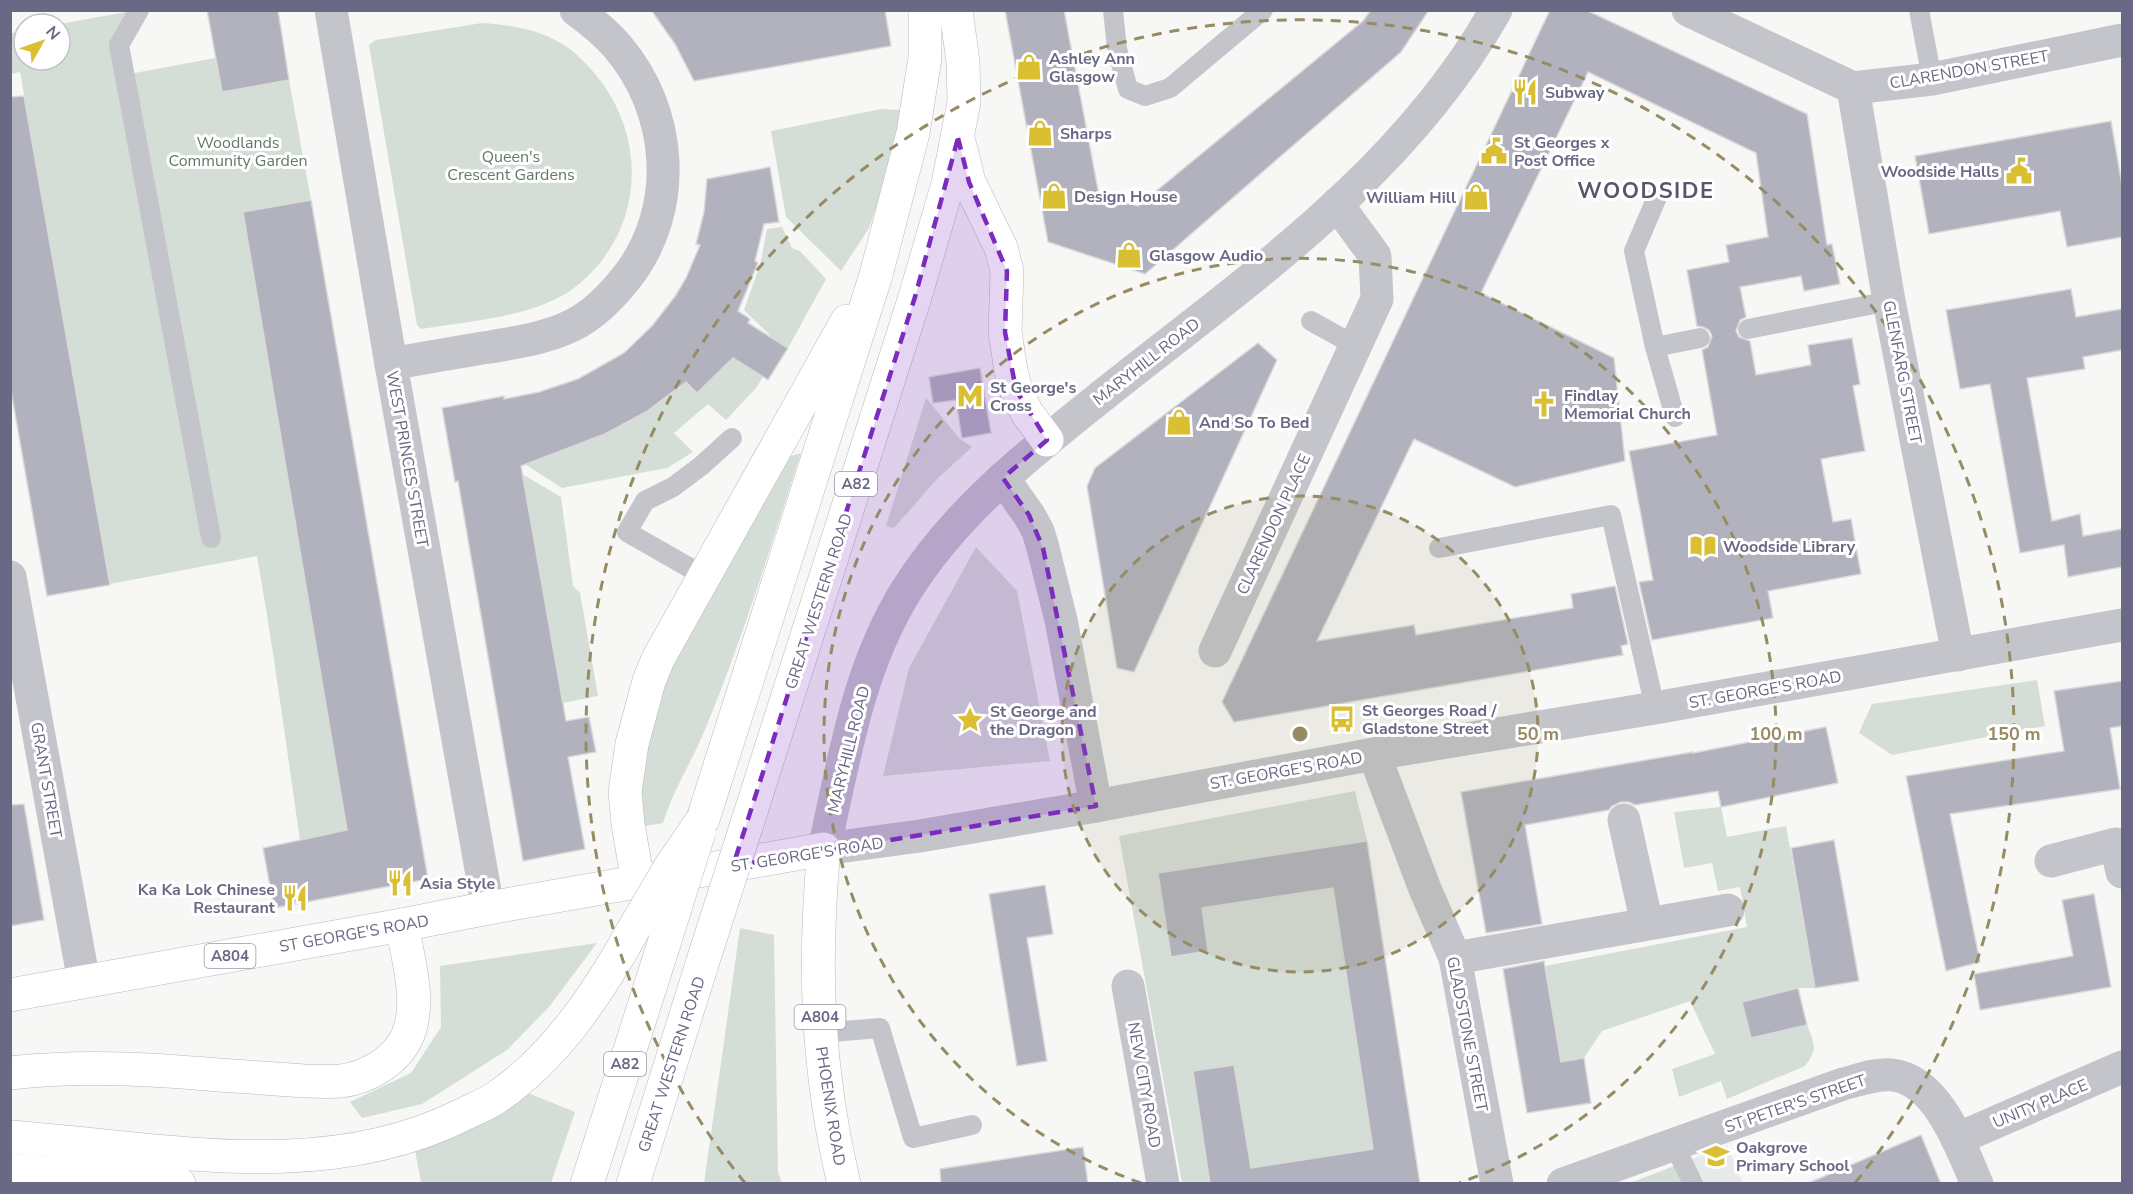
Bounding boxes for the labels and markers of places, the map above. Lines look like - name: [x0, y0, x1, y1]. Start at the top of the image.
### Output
- place label: Ashley Ann Glasgow: [1049, 48, 1135, 88]
- shop icon: Ashley Ann Glasgow: [1014, 52, 1044, 82]
- restaurant icon: Subway: [1510, 77, 1540, 107]
- place label: Subway: [1545, 82, 1605, 104]
- shop icon: Sharps: [1025, 118, 1055, 148]
- place label: Sharps: [1060, 123, 1112, 145]
- place label: St Georges x Post Office: [1514, 132, 1610, 172]
- public building icon: St Georges x Post Office: [1479, 136, 1509, 166]
- public building icon: Woodside Halls: [2004, 156, 2034, 186]
- place label: Woodside Halls: [1881, 161, 1999, 183]
- shop icon: Design House: [1039, 181, 1069, 211]
- shop icon: William Hill: [1461, 182, 1491, 212]
- place label: Design House: [1074, 186, 1178, 208]
- place label: William Hill: [1366, 187, 1456, 209]
- shop icon: Glasgow Audio: [1114, 240, 1144, 270]
- place label: Glasgow Audio: [1149, 245, 1263, 267]
- place label: St George's Cross: [990, 377, 1076, 417]
- metro station icon: St George's Cross: [955, 381, 985, 411]
- place label: Findlay Memorial Church: [1564, 385, 1691, 425]
- church icon: Findlay Memorial Church: [1529, 389, 1559, 419]
- shop icon: And So To Bed: [1164, 407, 1194, 437]
- place label: And So To Bed: [1199, 412, 1309, 434]
- library icon: Woodside Library: [1688, 531, 1718, 561]
- place label: Woodside Library: [1723, 536, 1856, 558]
- place label: St Georges Road / Gladstone Street: [1362, 700, 1497, 740]
- place label: St George and the Dragon: [990, 701, 1097, 741]
- bus stop icon: St Georges Road / Gladstone Street: [1327, 704, 1357, 734]
- place icon: St George and the Dragon: [955, 705, 985, 735]
- centre of rings: [1290, 724, 1310, 744]
- restaurant icon: Asia Style: [385, 868, 415, 898]
- place label: Asia Style: [420, 873, 495, 895]
- place label: Ka Ka Lok Chinese Restaurant: [138, 879, 276, 919]
- restaurant icon: Ka Ka Lok Chinese Restaurant: [280, 883, 310, 913]
- place label: Oakgrove Primary School: [1736, 1137, 1849, 1177]
- school or university icon: Oakgrove Primary School: [1701, 1141, 1731, 1171]

